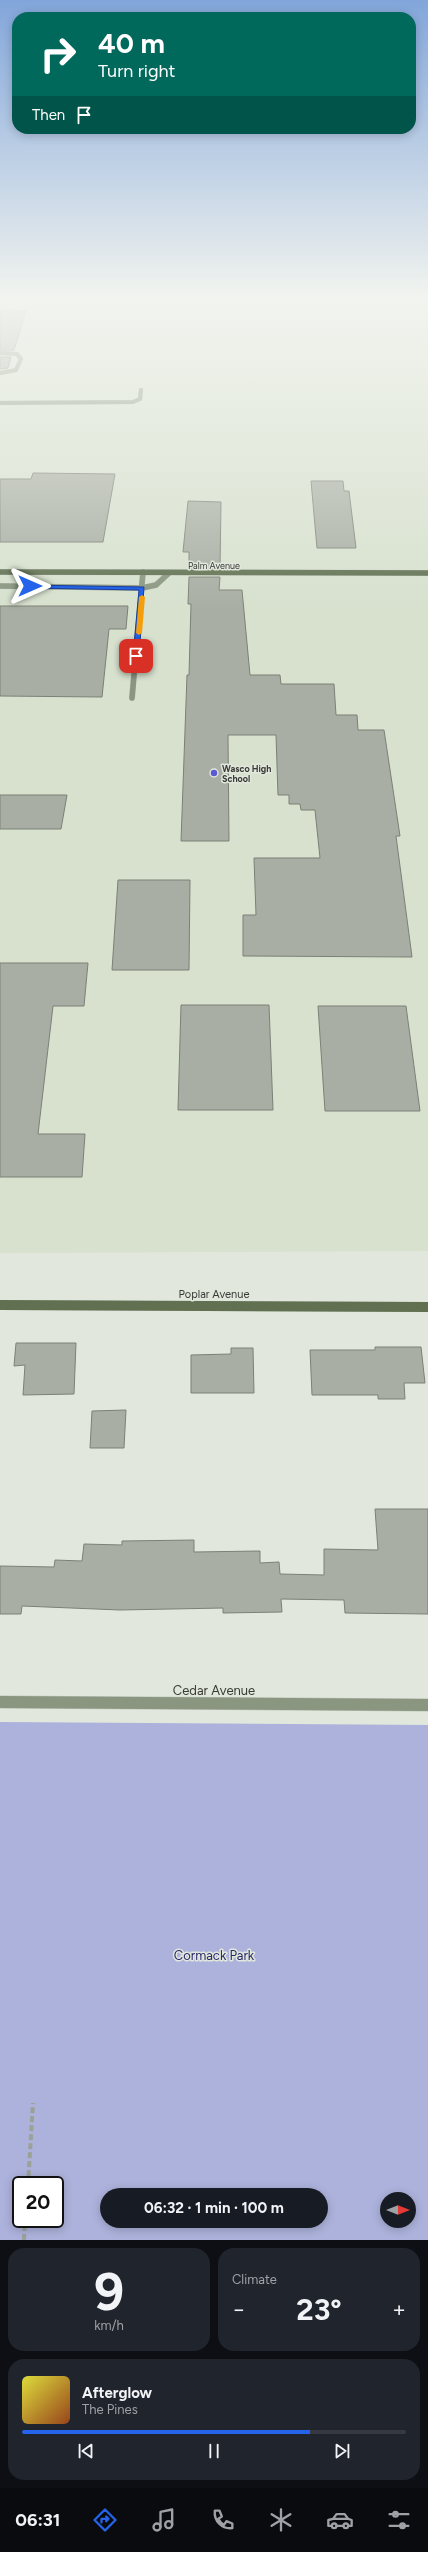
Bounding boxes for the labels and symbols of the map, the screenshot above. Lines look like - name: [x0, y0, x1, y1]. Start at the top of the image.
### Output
- street label: Palm Avenue: [188, 560, 240, 571]
- position arrow: [9, 565, 51, 607]
- pin: [119, 639, 153, 673]
- place label: Wasco High School: [222, 763, 271, 784]
- marker: Wasco High School: [209, 768, 219, 778]
- street label: Poplar Avenue: [179, 1288, 249, 1301]
- street label: Cedar Avenue: [173, 1683, 255, 1698]
- park label: Cormack Park: [174, 1948, 255, 1963]
- speed limit sign: 20: [12, 2176, 64, 2228]
- north arrow: [380, 2192, 416, 2228]

